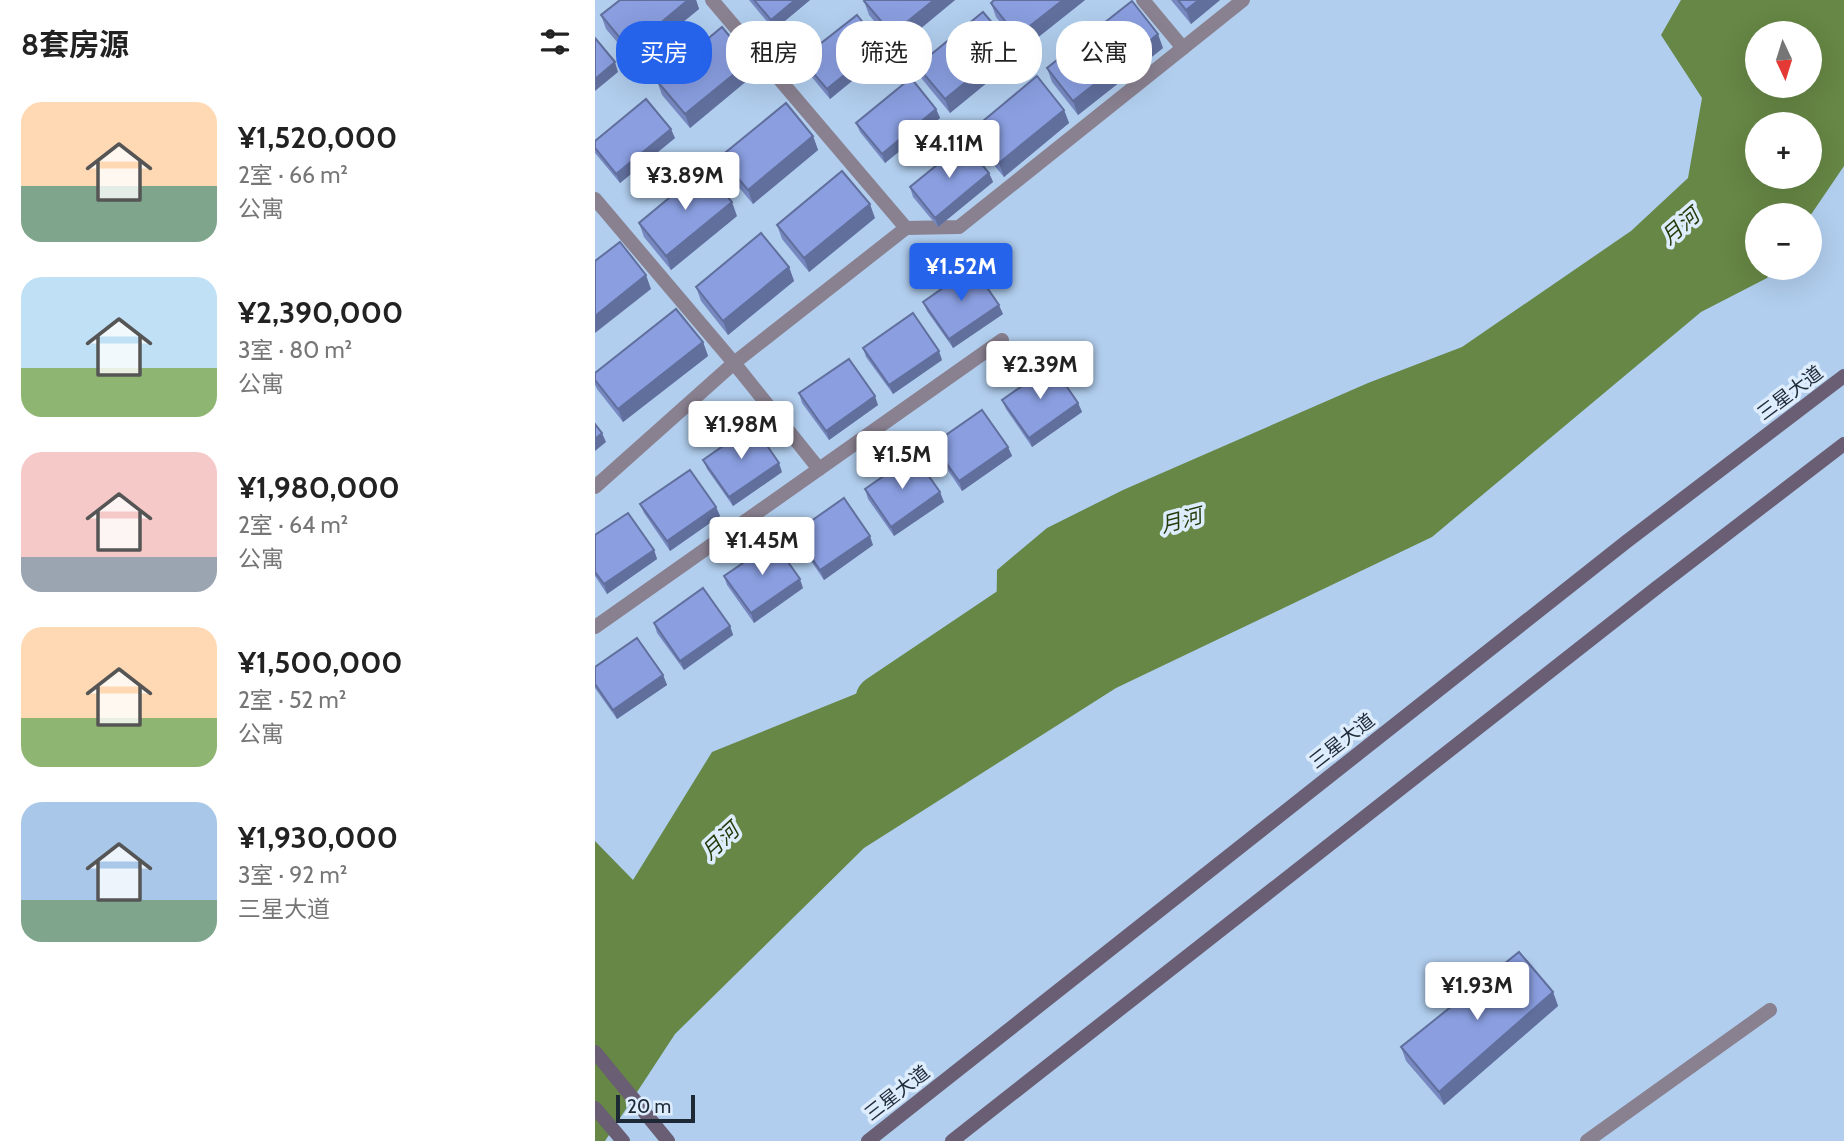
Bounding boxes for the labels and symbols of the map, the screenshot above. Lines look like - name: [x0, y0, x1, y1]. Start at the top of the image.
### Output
- north arrow: [1745, 21, 1822, 98]
- pin: ¥4.11M: [892, 120, 1006, 180]
- pin: ¥3.89M: [628, 152, 742, 212]
- water label: 月河: [1656, 200, 1707, 249]
- pin: ¥1.52M: [904, 244, 1018, 303]
- pin: ¥2.39M: [983, 342, 1097, 401]
- street label: 三星大道: [1753, 361, 1827, 425]
- pin: ¥1.98M: [684, 402, 798, 461]
- pin: ¥1.5M: [853, 432, 951, 491]
- water label: 月河: [1157, 501, 1208, 538]
- pin: ¥1.45M: [705, 518, 819, 577]
- street label: 三星大道: [1305, 709, 1379, 773]
- water label: 月河: [696, 815, 747, 864]
- pin: ¥1.93M: [1420, 962, 1534, 1022]
- street label: 三星大道: [860, 1061, 934, 1125]
- scale bar: [616, 1092, 695, 1124]

